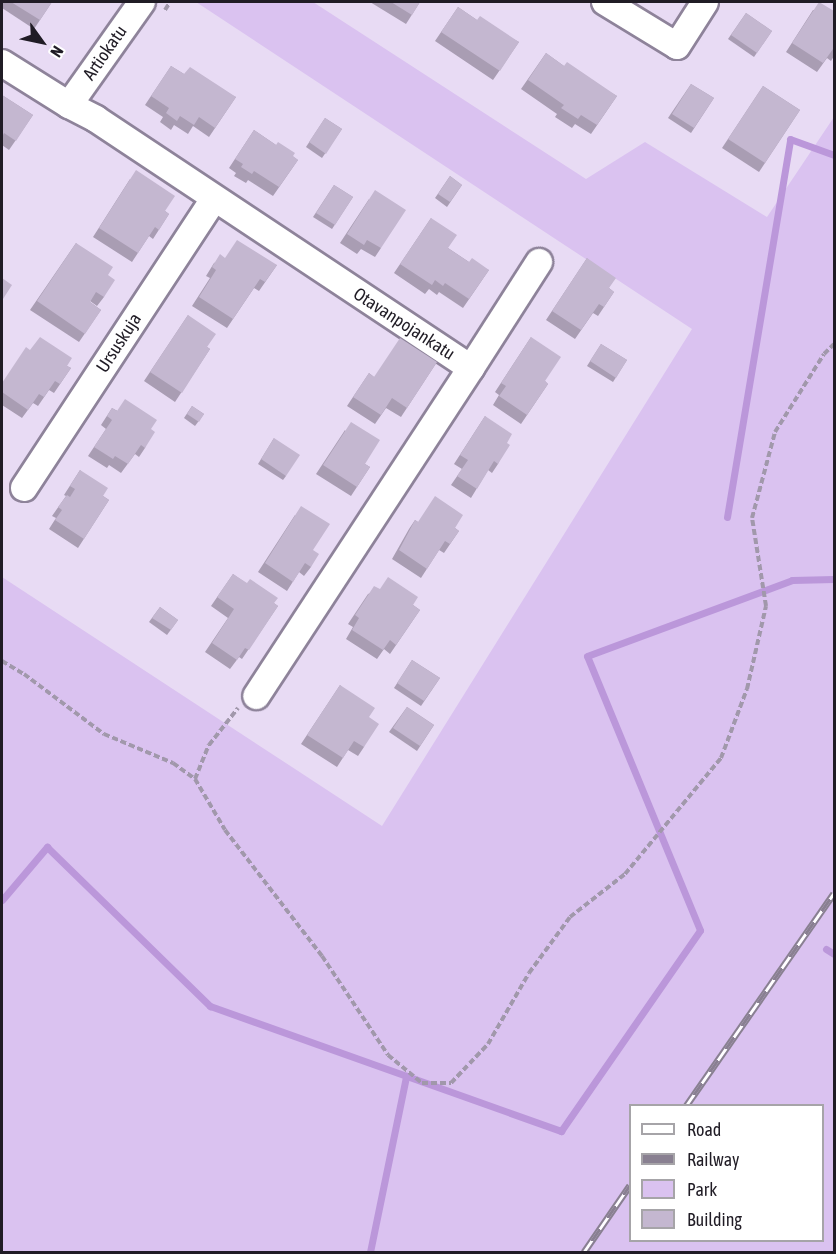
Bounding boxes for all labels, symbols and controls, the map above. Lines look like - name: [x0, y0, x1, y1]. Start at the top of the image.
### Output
- north arrow: [12, 12, 72, 72]
- street label: Artiokatu: [78, 21, 132, 85]
- text: N: [47, 43, 67, 61]
- street label: Otavanpojankatu: [349, 283, 459, 365]
- street label: Ursuskuja: [92, 309, 146, 377]
- legend: [629, 1104, 824, 1242]
- text: Road: [687, 1119, 721, 1140]
- text: Railway: [687, 1149, 739, 1170]
- text: Park: [687, 1179, 717, 1200]
- text: Building: [687, 1209, 742, 1230]

